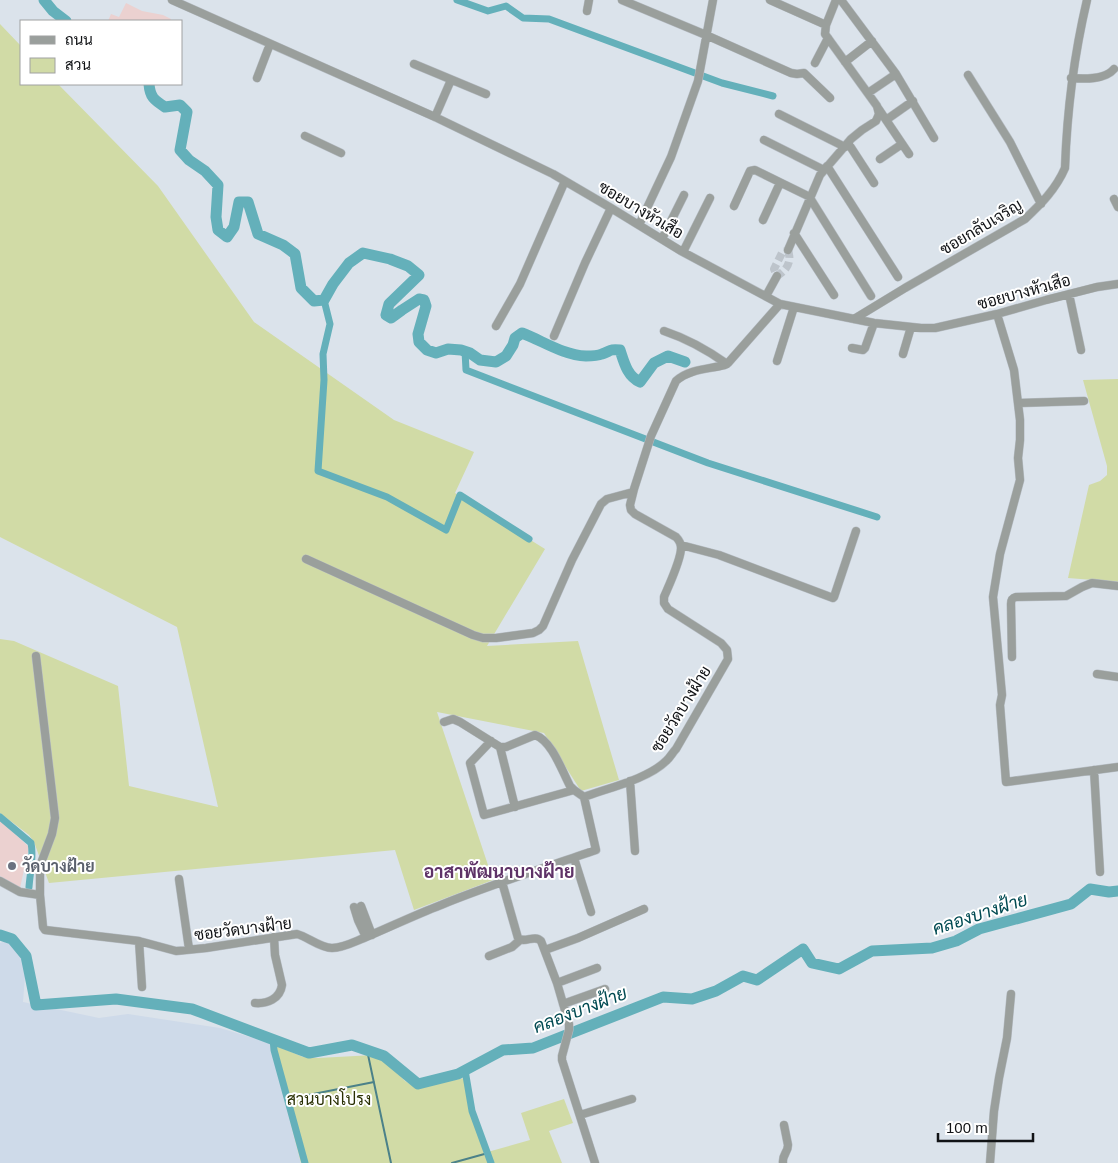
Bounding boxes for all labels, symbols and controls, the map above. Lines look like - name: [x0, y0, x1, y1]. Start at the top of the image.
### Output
- legend: [20, 20, 182, 85]
- text: ถนน: [65, 31, 93, 48]
- text: สวน: [65, 56, 91, 73]
- street label: ซอยบางหัวเสือ: [596, 176, 687, 242]
- street label: ซอยกลับเจริญ: [936, 194, 1025, 259]
- street label: ซอยบางหัวเสือ: [975, 269, 1072, 313]
- street label: ซอยวัดบางฝ้าย: [646, 662, 714, 755]
- place label: วัดบางฝ้าย: [22, 856, 95, 875]
- marker: วัดบางฝ้าย: [6, 860, 18, 872]
- district label: อาสาพัฒนาบางฝ้าย: [424, 861, 574, 882]
- water label: คลองบางฝ้าย: [930, 888, 1030, 939]
- street label: ซอยวัดบางฝ้าย: [193, 913, 293, 943]
- water label: คลองบางฝ้าย: [530, 982, 630, 1037]
- park label: สวนบางโปรง: [287, 1088, 371, 1108]
- scale bar: [938, 1110, 1033, 1142]
- text: 100 m: [946, 1119, 988, 1136]

